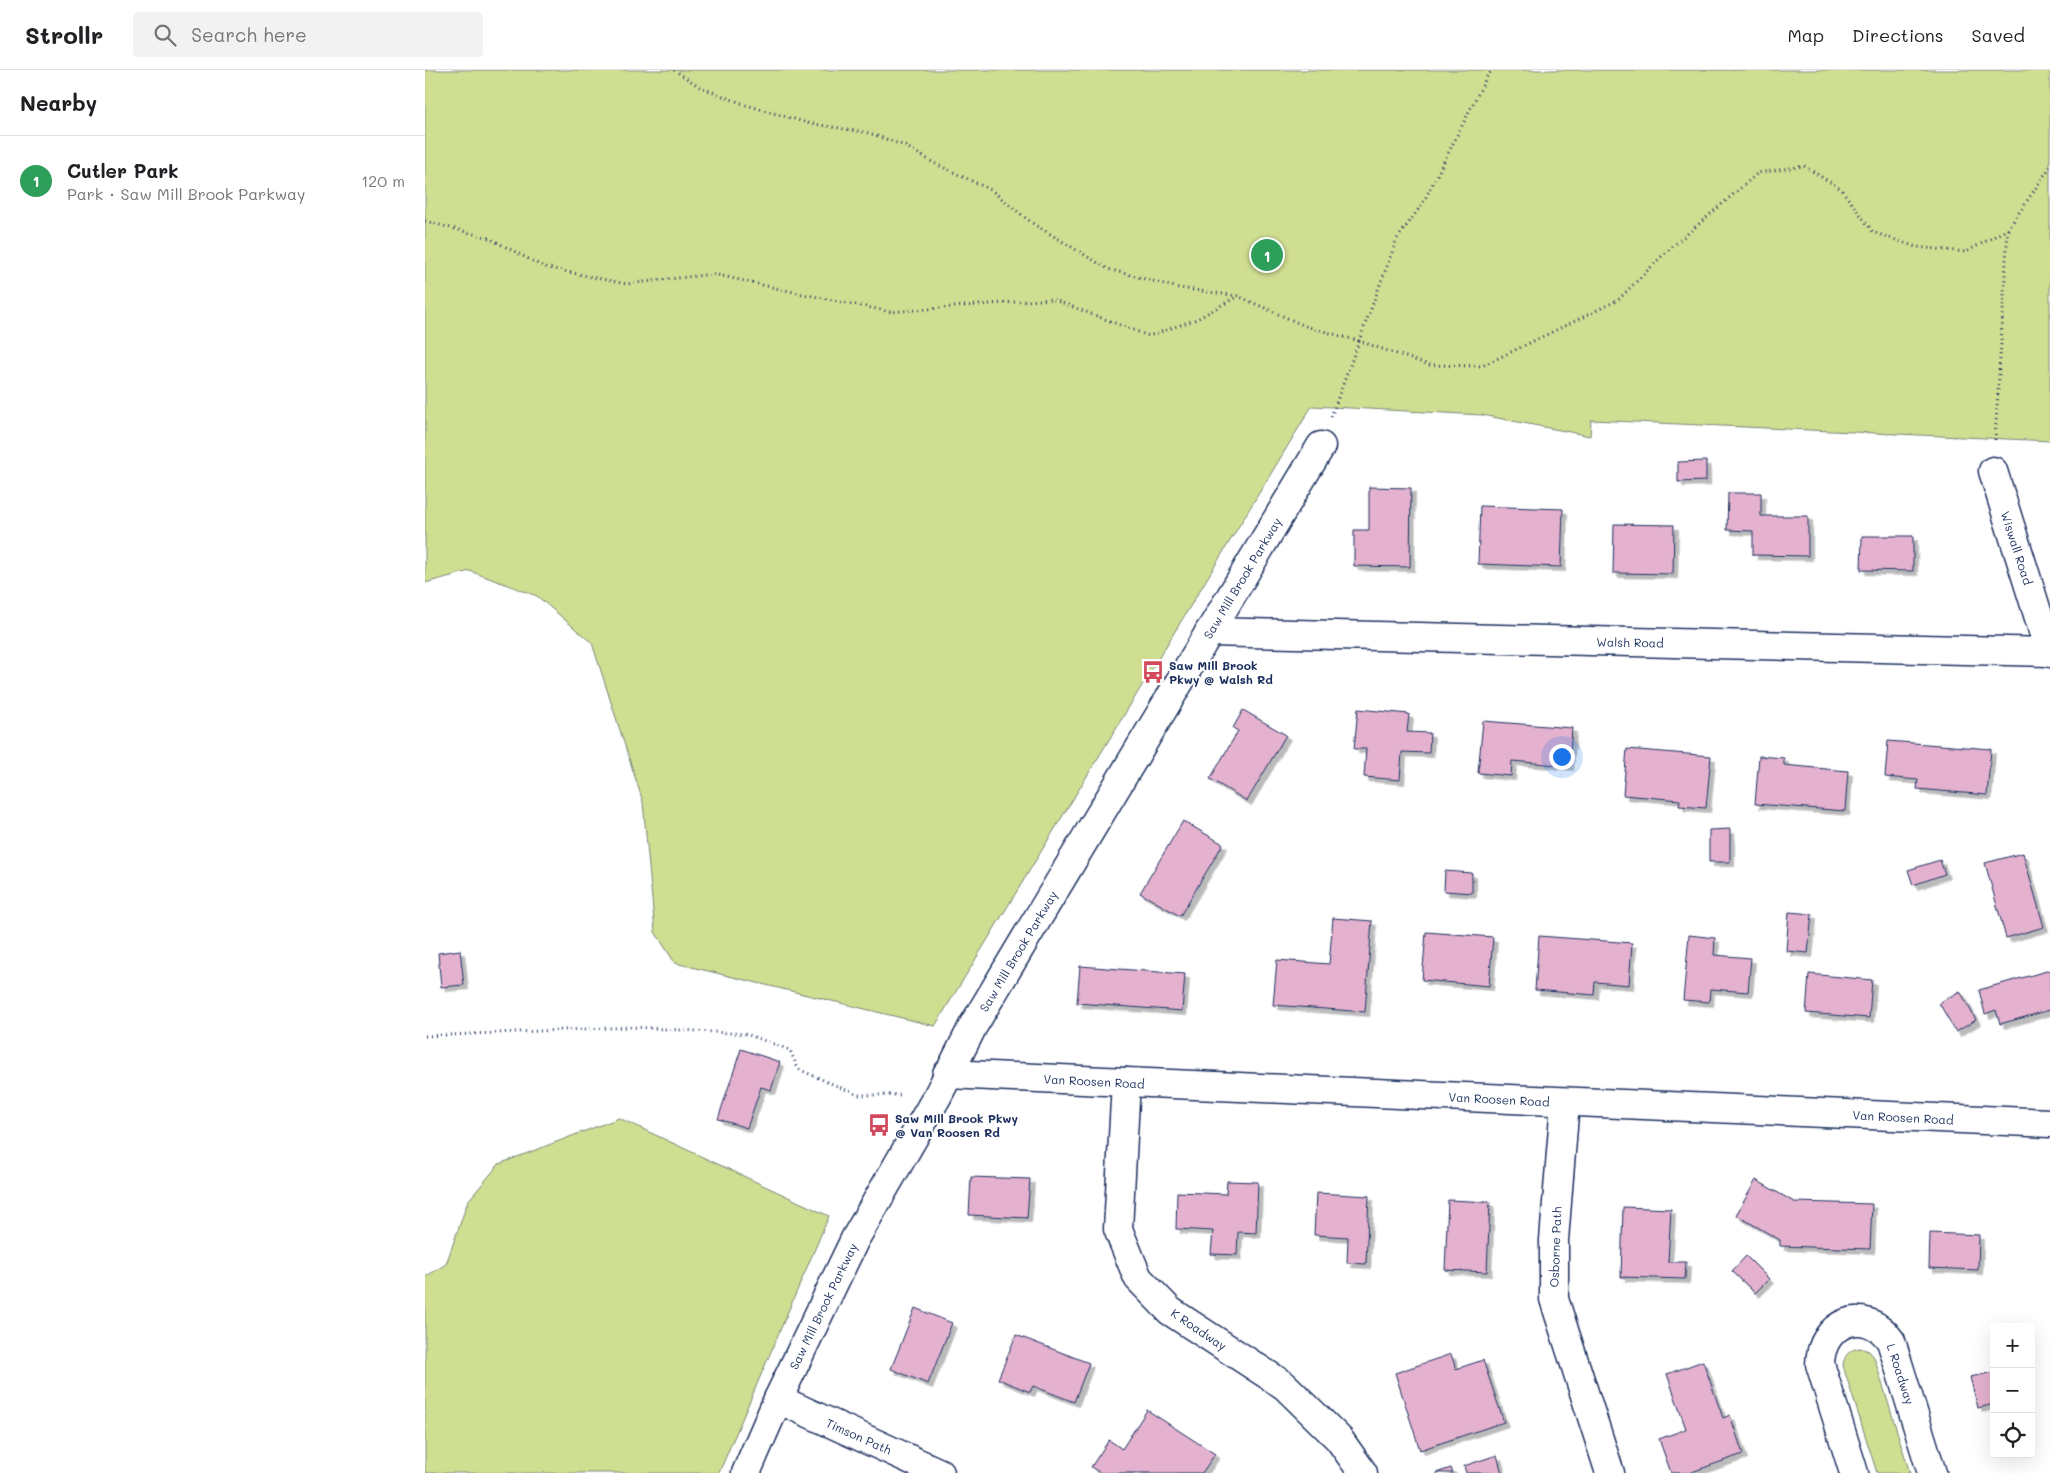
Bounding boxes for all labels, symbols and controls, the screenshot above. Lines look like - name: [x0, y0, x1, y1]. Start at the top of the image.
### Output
- search box: [133, 12, 483, 57]
- text: Strollr: [25, 19, 103, 50]
- icon: search: [151, 21, 179, 49]
- text: Search here: [191, 22, 307, 47]
- text: Map: [1787, 23, 1824, 47]
- text: Directions: [1852, 23, 1944, 47]
- text: Saved: [1972, 23, 2025, 47]
- text: Nearby: [20, 89, 97, 116]
- text: Cutler Park: [67, 158, 178, 183]
- text: 1: [32, 170, 40, 191]
- text: 120 m: [361, 170, 405, 191]
- text: Park · Saw Mill Brook Parkway: [67, 183, 305, 204]
- pin: 1: [1251, 236, 1283, 274]
- street label: Wiswall Road: [1998, 509, 2037, 587]
- street label: Saw Mill Brook Parkway: [1199, 514, 1285, 642]
- street label: Walsh Road: [1596, 633, 1664, 651]
- place label: Saw Mill Brook Pkwy @ Walsh Rd: [1169, 657, 1273, 687]
- bus stop icon: Saw Mill Brook Pkwy @ Walsh Rd: [1140, 659, 1166, 685]
- your location: [1549, 744, 1575, 770]
- street label: Saw Mill Brook Parkway: [975, 887, 1061, 1015]
- street label: Van Roosen Road: [1043, 1070, 1145, 1092]
- street label: Van Roosen Road: [1448, 1088, 1550, 1110]
- street label: Van Roosen Road: [1852, 1106, 1954, 1128]
- place label: Saw Mill Brook Pkwy @ Van Roosen Rd: [895, 1110, 1019, 1140]
- bus stop icon: Saw Mill Brook Pkwy @ Van Roosen Rd: [866, 1112, 892, 1138]
- street label: Osborne Path: [1546, 1206, 1564, 1288]
- street label: Saw Mill Brook Parkway: [785, 1240, 861, 1372]
- street label: K Roadway: [1168, 1304, 1230, 1354]
- map controls: [1990, 1323, 2035, 1458]
- button: +: [1990, 1323, 2035, 1368]
- street label: L Roadway: [1884, 1342, 1918, 1406]
- button: −: [1990, 1368, 2035, 1413]
- button: locate: [1990, 1413, 2035, 1458]
- street label: Timson Path: [824, 1414, 895, 1458]

